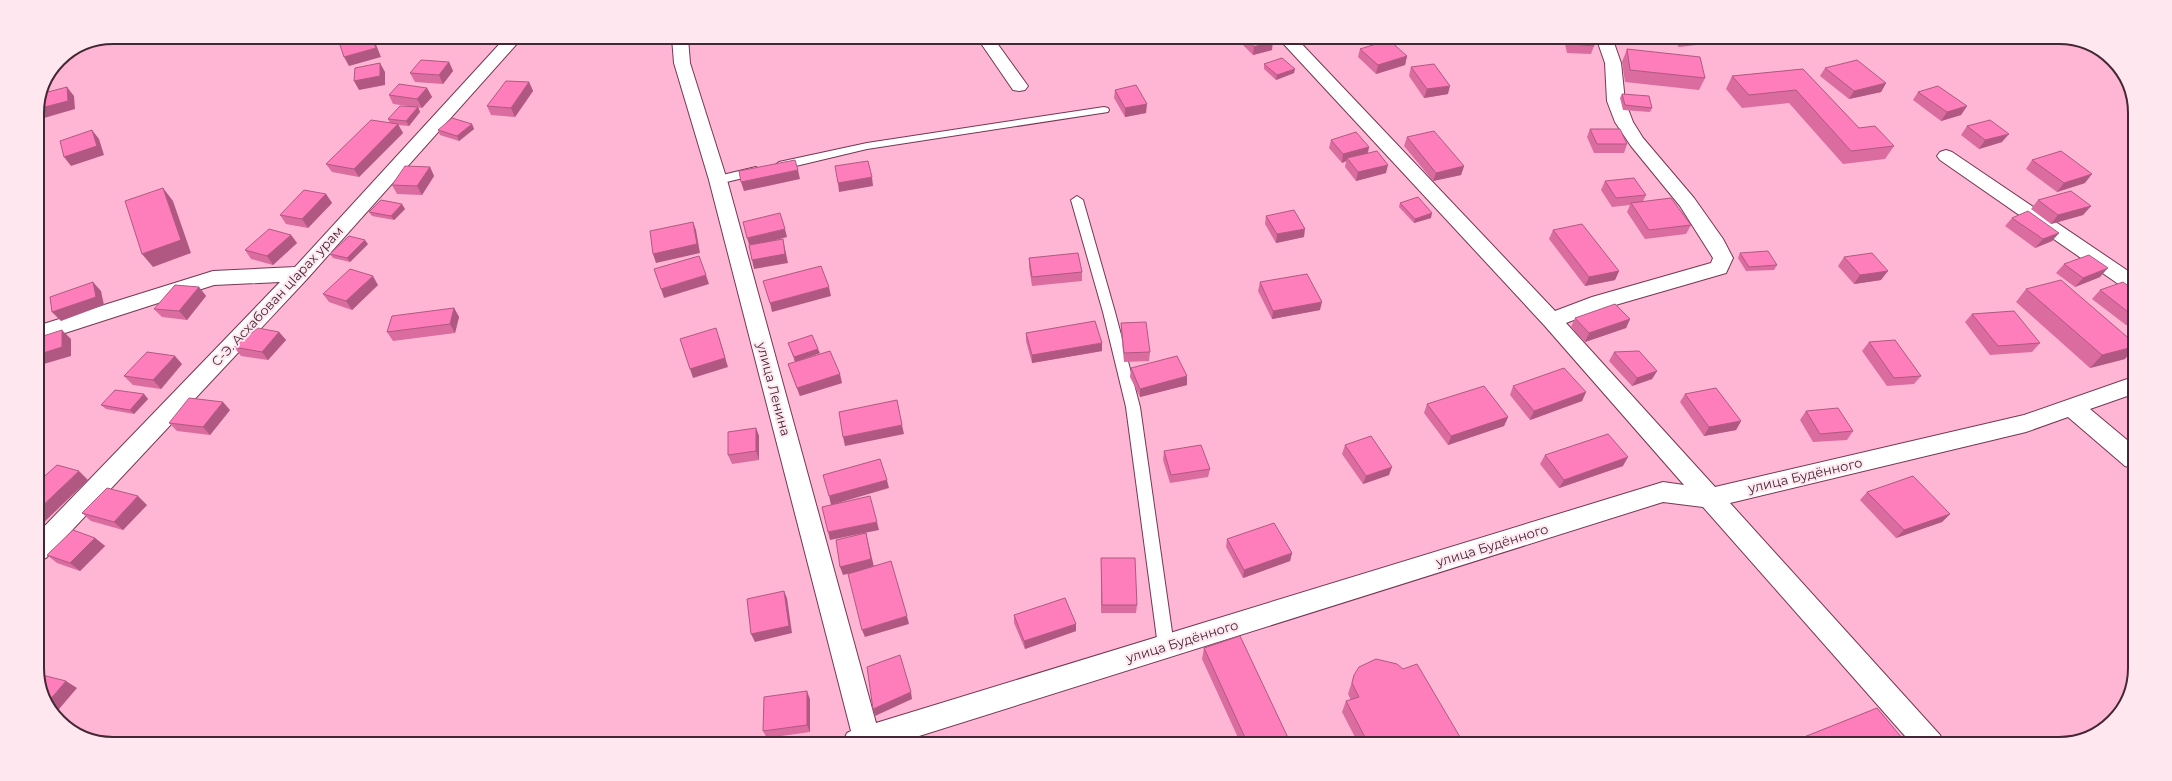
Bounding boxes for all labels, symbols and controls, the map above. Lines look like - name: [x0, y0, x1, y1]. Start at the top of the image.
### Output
- street label: С-Э. Асхабован цIарах урам: [208, 223, 346, 369]
- street label: улица Ленина: [754, 339, 794, 438]
- street label: улица Будённого: [1745, 454, 1864, 496]
- street label: улица Будённого: [1433, 520, 1550, 570]
- street label: улица Будённого: [1123, 616, 1240, 666]

